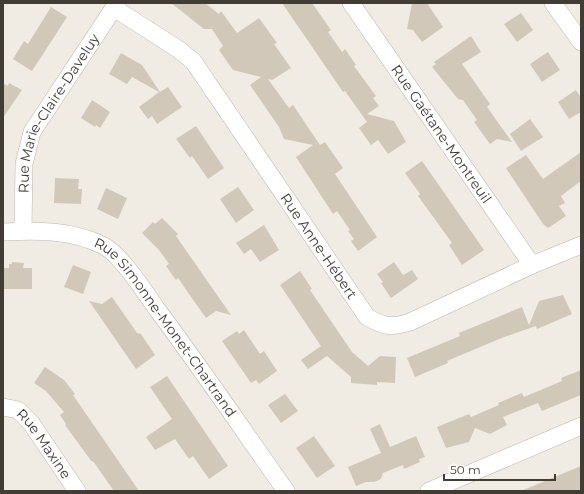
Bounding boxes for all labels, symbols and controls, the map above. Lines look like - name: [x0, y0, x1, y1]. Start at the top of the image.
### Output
- street label: Rue Marie-Claire-Daveluy: [15, 30, 104, 193]
- street label: Rue Gaétane-Montreuil: [387, 61, 496, 207]
- street label: Rue Anne-Hébert: [277, 190, 361, 303]
- street label: Rue Simonne-Monet-Chartrand: [91, 234, 240, 420]
- street label: Rue Maxine: [13, 405, 75, 482]
- scale bar: [444, 456, 555, 482]
- text: 50 m: [450, 462, 481, 477]

